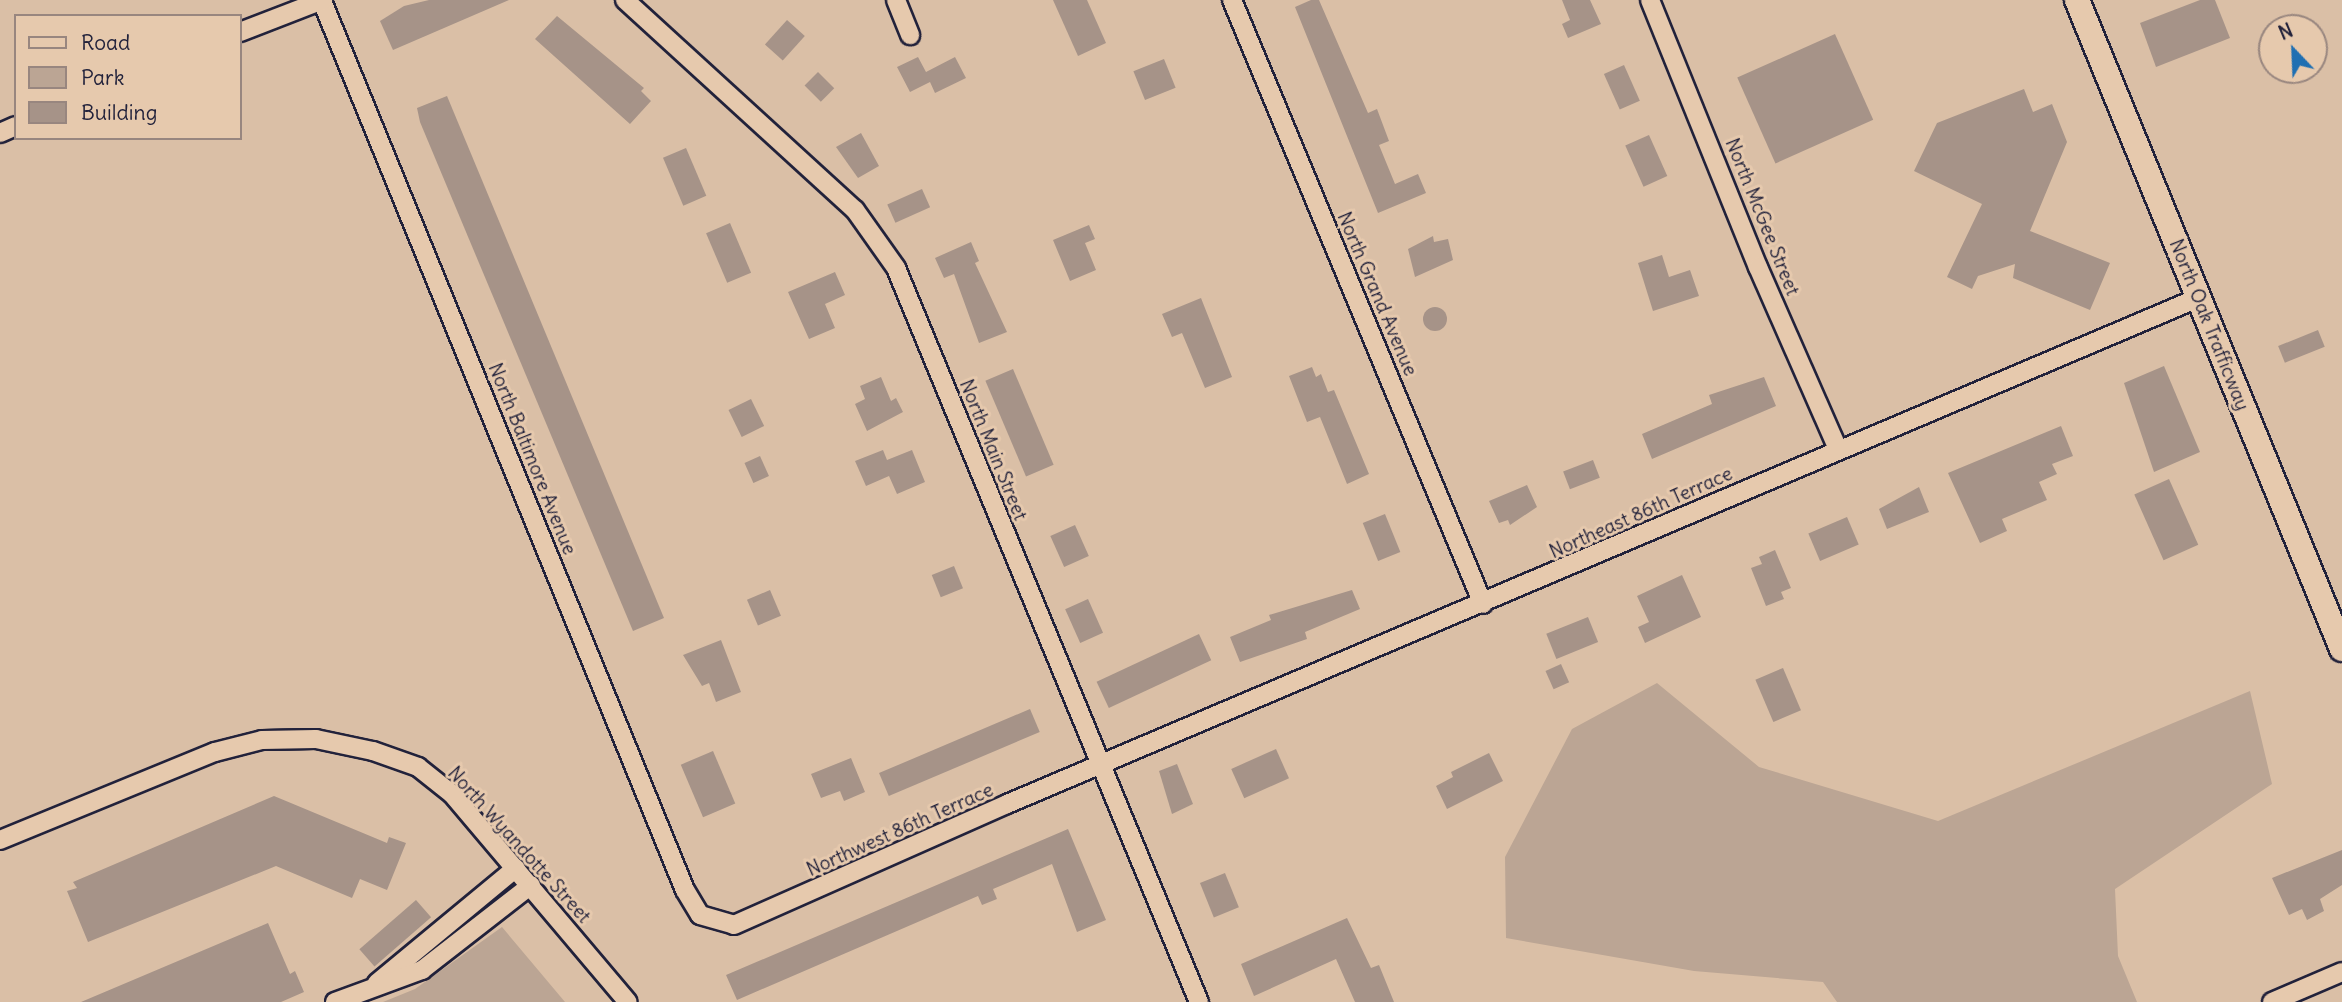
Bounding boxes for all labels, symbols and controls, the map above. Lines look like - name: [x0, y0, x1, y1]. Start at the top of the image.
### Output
- legend: [14, 14, 242, 140]
- north arrow: [2258, 14, 2328, 84]
- text: N: [2275, 18, 2296, 45]
- text: Road: [81, 29, 130, 56]
- text: Park: [81, 64, 124, 91]
- text: Building: [81, 99, 157, 126]
- street label: North McGee Street: [1720, 135, 1804, 299]
- street label: North Grand Avenue: [1332, 209, 1422, 379]
- street label: North Oak Trafficway: [2164, 236, 2254, 414]
- street label: North Baltimore Avenue: [483, 360, 581, 558]
- street label: North Main Street: [954, 376, 1032, 524]
- street label: Northeast 86th Terrace: [1546, 462, 1736, 564]
- street label: North Wyandotte Street: [443, 762, 595, 928]
- street label: Northwest 86th Terrace: [803, 779, 997, 881]

